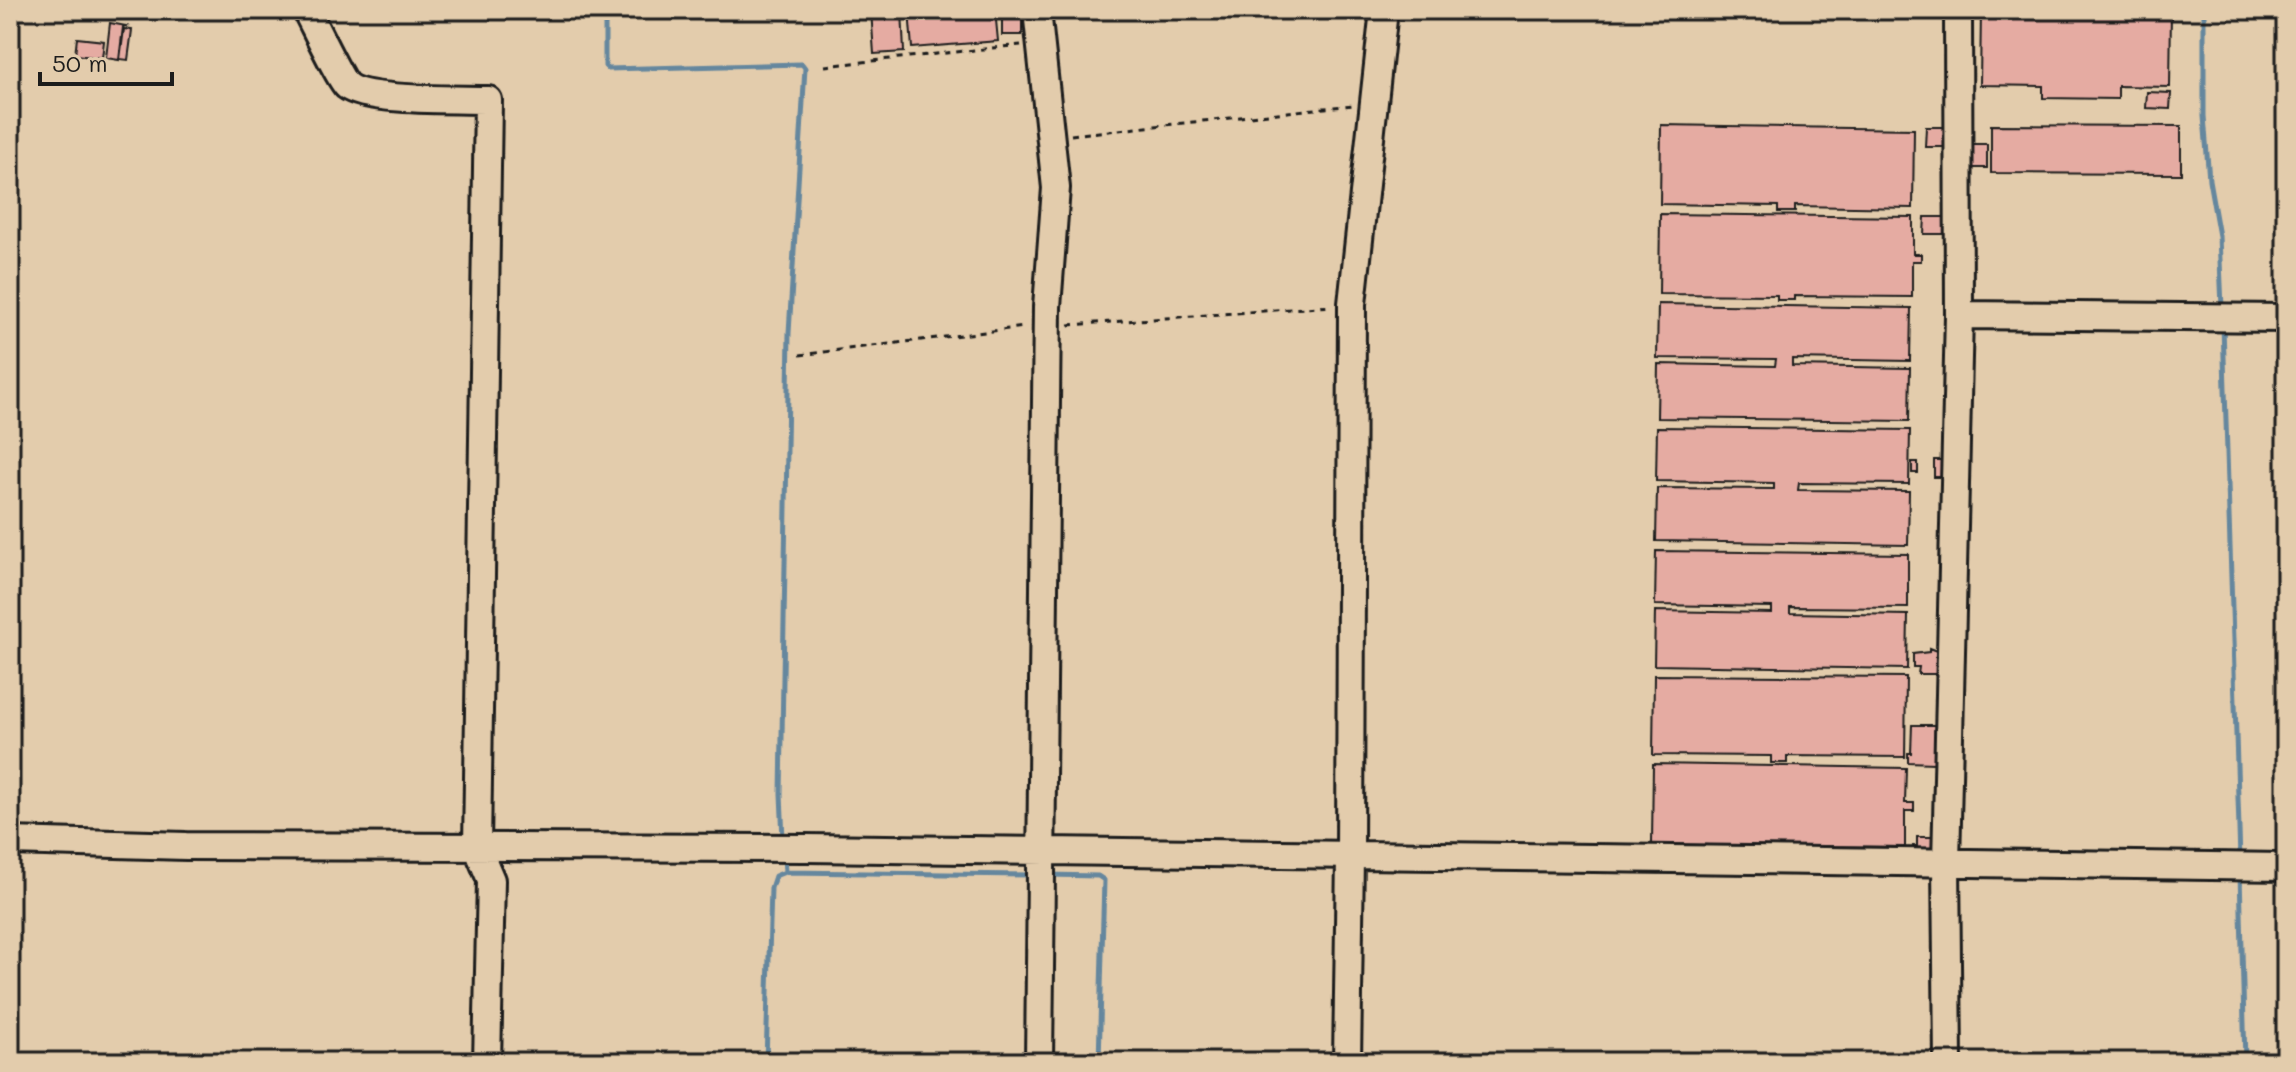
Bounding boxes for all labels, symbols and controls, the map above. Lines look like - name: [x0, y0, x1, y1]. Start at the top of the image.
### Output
- scale bar: [40, 36, 172, 86]
- text: 50 m: [52, 47, 108, 78]

